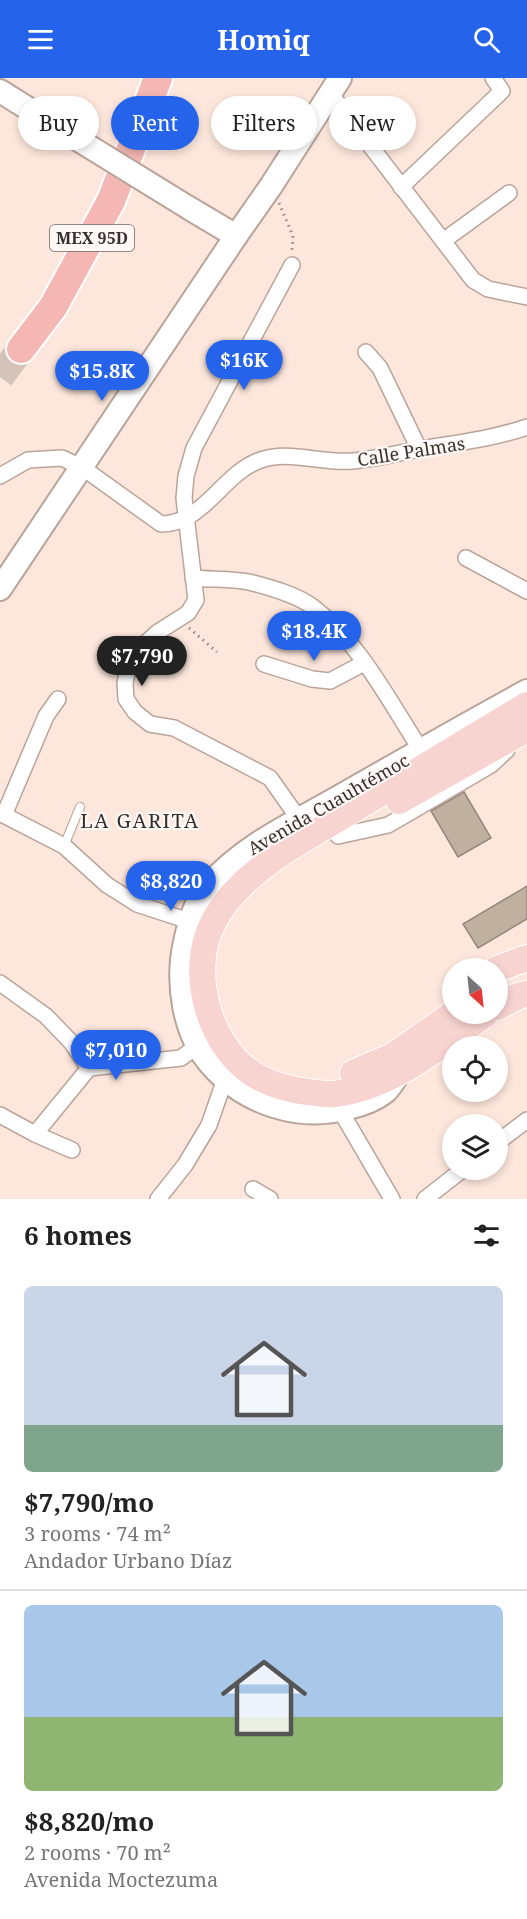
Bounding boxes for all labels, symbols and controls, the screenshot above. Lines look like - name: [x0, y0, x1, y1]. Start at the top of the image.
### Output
- text: Homiq: [217, 21, 310, 58]
- icon: menu: [24, 23, 57, 56]
- icon: search: [470, 23, 503, 56]
- chip: Buy: [18, 96, 99, 150]
- chip: Rent: [111, 96, 199, 150]
- chip: Filters: [211, 96, 317, 150]
- chip: New: [329, 96, 416, 150]
- road number: MEX 95D: [50, 225, 134, 251]
- pin: $16K: [208, 340, 280, 391]
- text: $16K: [220, 346, 268, 373]
- pin: $15.8K: [53, 351, 151, 402]
- text: $15.8K: [69, 357, 135, 384]
- street label: Calle Palmas: [356, 431, 466, 471]
- pin: $18.4K: [265, 611, 363, 662]
- text: $18.4K: [281, 617, 347, 644]
- pin: $7,790: [93, 636, 191, 687]
- text: $7,790: [111, 642, 173, 669]
- street label: Avenida Cuauhtémoc: [243, 748, 413, 860]
- district label: LA GARITA: [80, 807, 200, 834]
- pin: $8,820: [122, 861, 220, 912]
- text: $8,820: [140, 867, 202, 894]
- north arrow: [442, 958, 508, 1024]
- map controls: [442, 958, 508, 1180]
- pin: $7,010: [67, 1030, 165, 1081]
- text: $7,010: [85, 1036, 147, 1063]
- button: locate: [442, 1036, 508, 1102]
- button: layers: [442, 1114, 508, 1180]
- text: 6 homes: [24, 1217, 132, 1253]
- icon: filters: [470, 1219, 503, 1252]
- icon: home: [210, 1325, 318, 1433]
- text: $7,790/mo: [24, 1484, 154, 1520]
- text: 3 rooms · 74 m²: [24, 1520, 171, 1547]
- text: Andador Urbano Díaz: [24, 1547, 232, 1574]
- icon: home: [210, 1644, 318, 1752]
- text: $8,820/mo: [24, 1803, 154, 1839]
- text: 2 rooms · 70 m²: [24, 1839, 171, 1866]
- text: Avenida Moctezuma: [24, 1866, 218, 1893]

